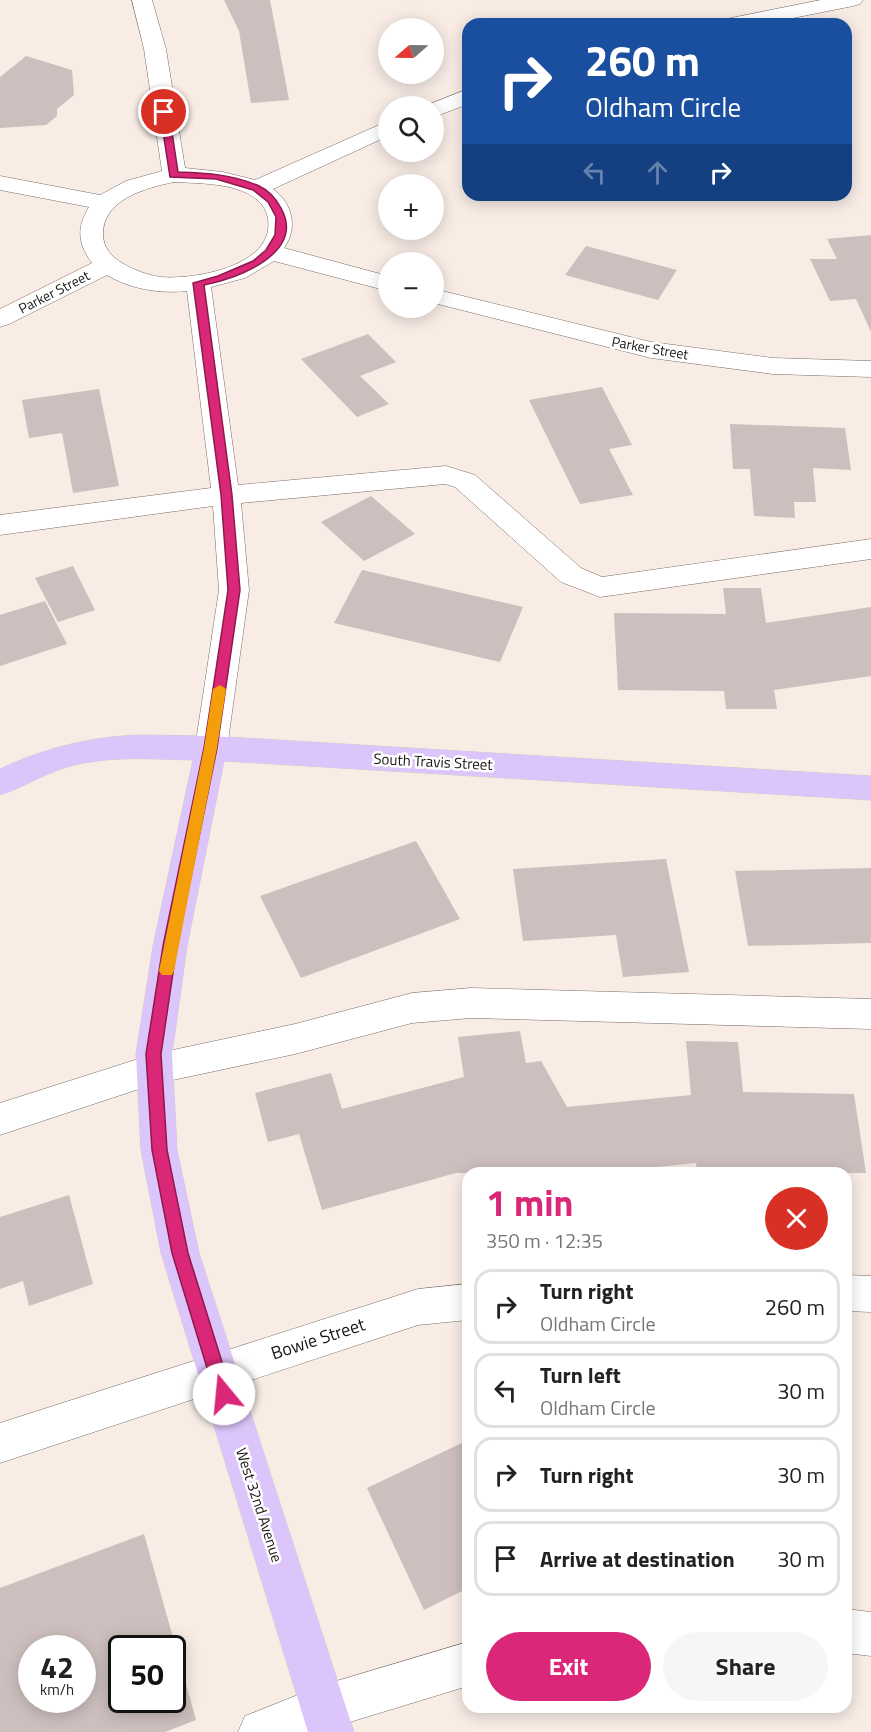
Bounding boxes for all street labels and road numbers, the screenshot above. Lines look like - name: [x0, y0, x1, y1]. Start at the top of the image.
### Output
- street label: Parker Street: [14, 265, 93, 319]
- street label: Parker Street: [610, 330, 690, 365]
- street label: South Travis Street: [373, 747, 494, 776]
- street label: Bowie Street: [267, 1310, 369, 1366]
- street label: West 32nd Avenue: [230, 1445, 289, 1565]

